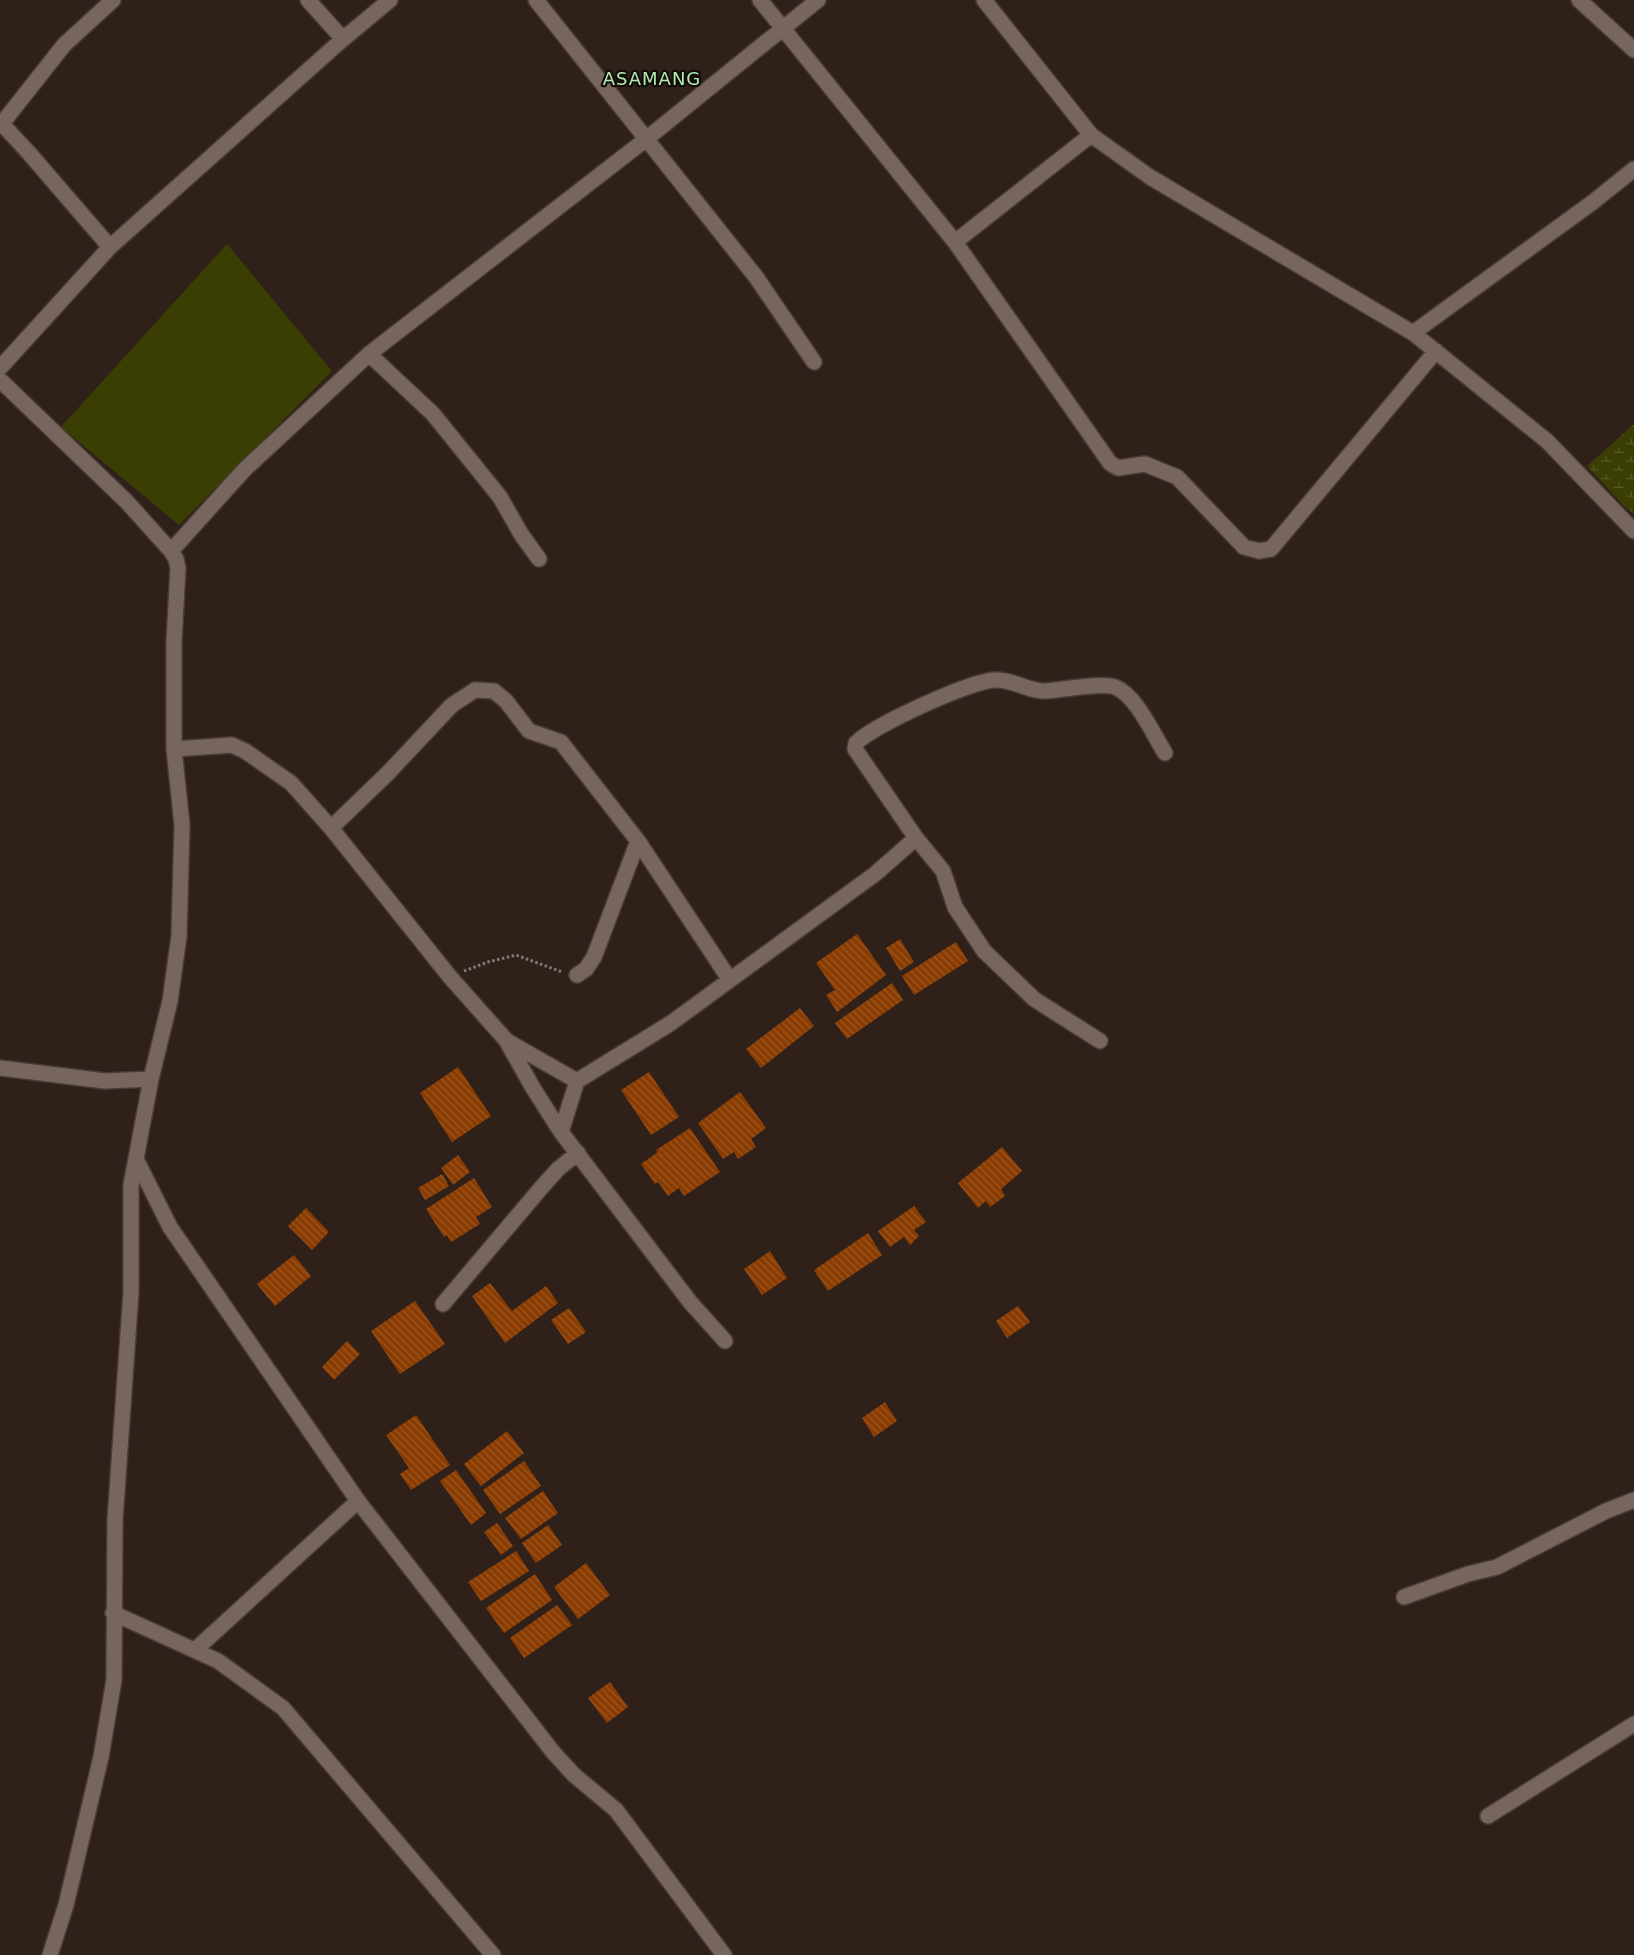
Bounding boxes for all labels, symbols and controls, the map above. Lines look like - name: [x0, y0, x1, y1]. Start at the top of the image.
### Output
- district label: ASAMANG: [603, 68, 701, 89]

